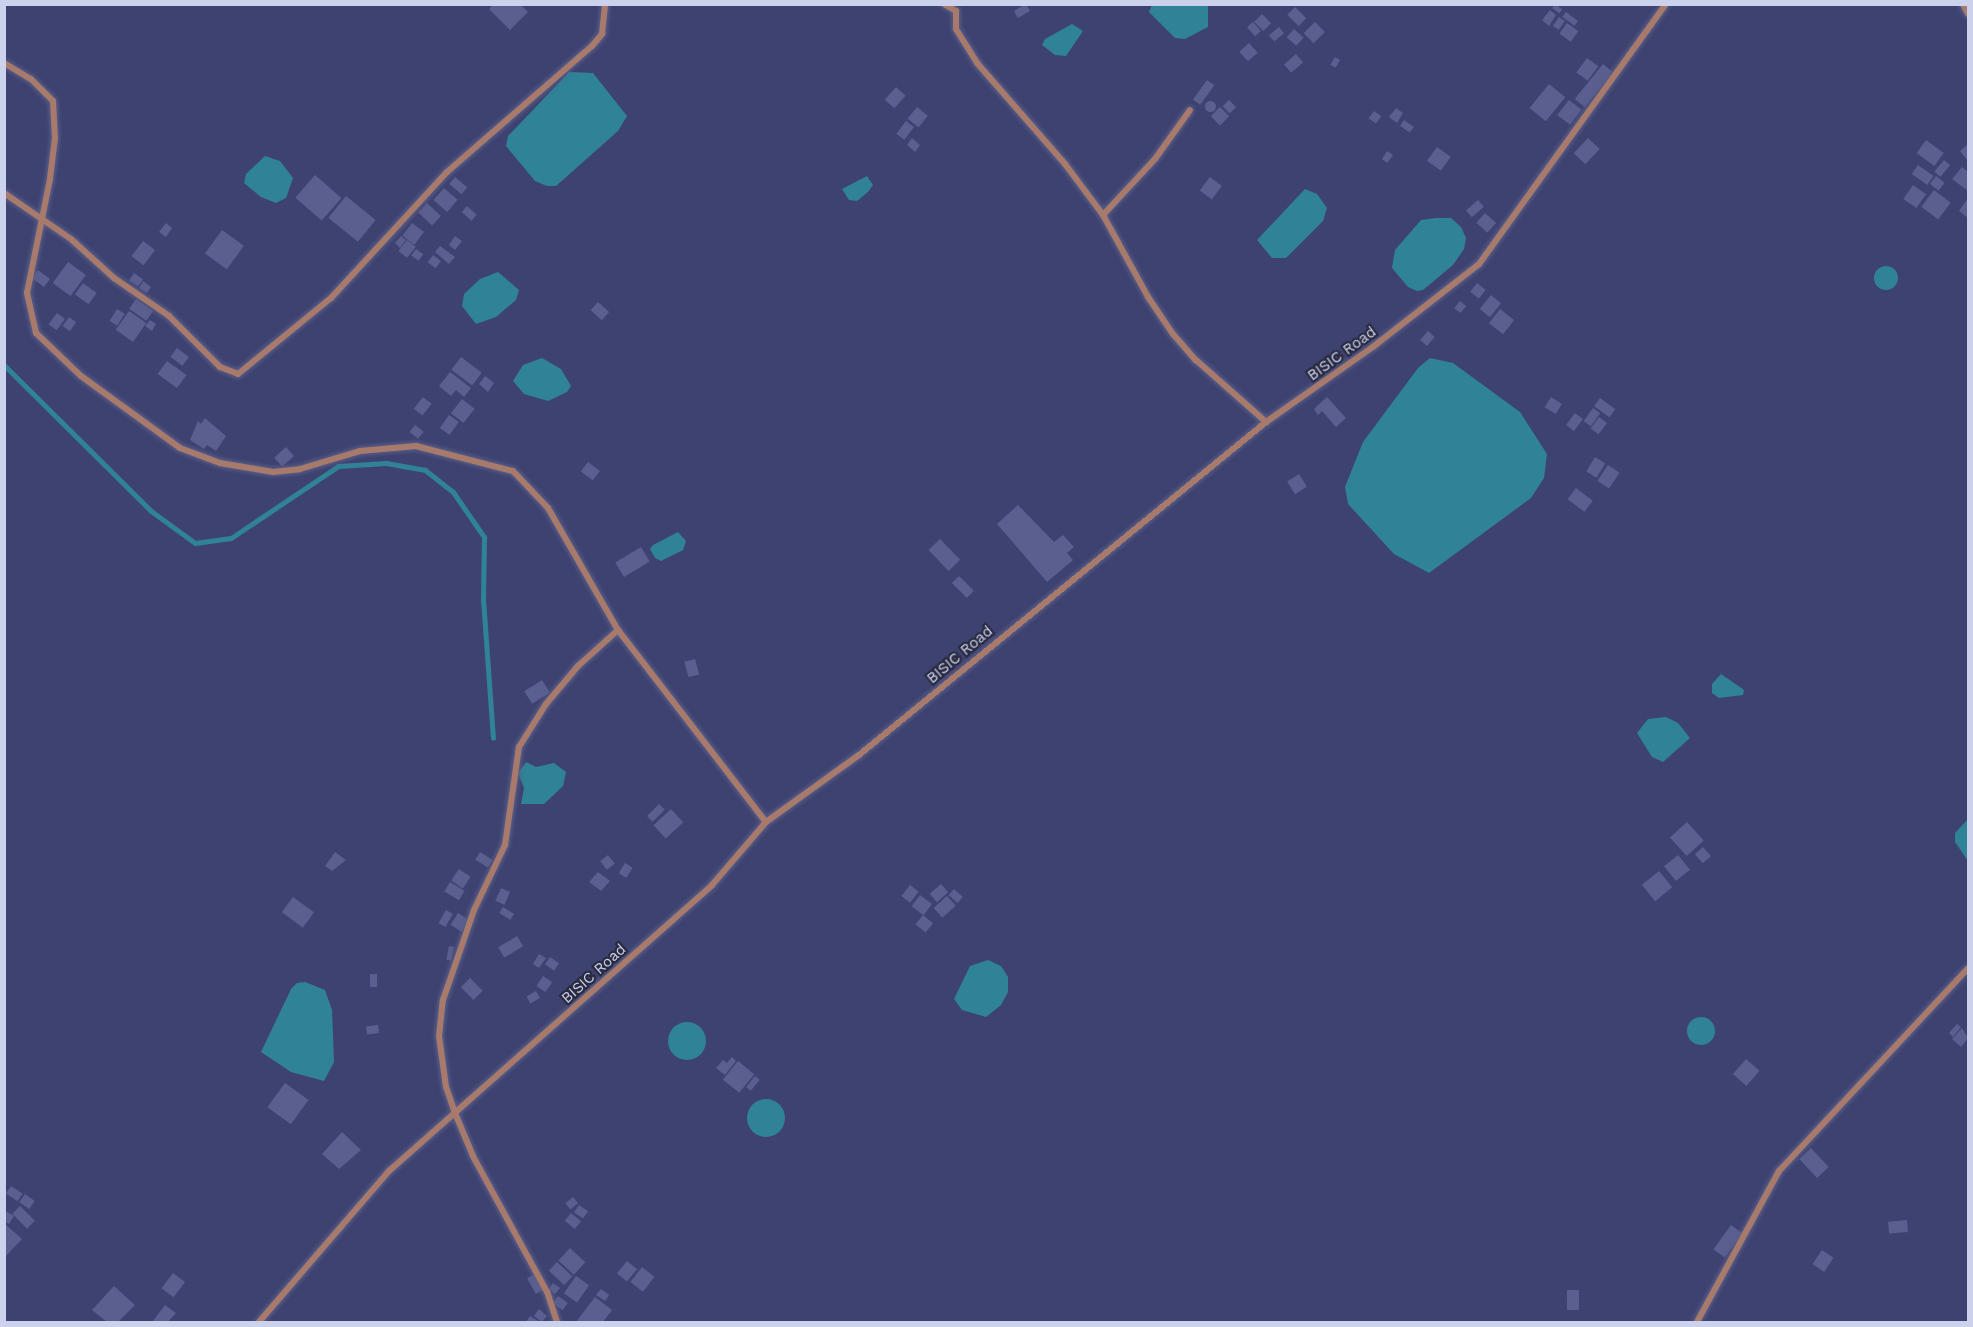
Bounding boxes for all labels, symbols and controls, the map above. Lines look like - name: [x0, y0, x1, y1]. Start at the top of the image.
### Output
- street label: BISIC Road: [1304, 323, 1380, 385]
- street label: BISIC Road: [923, 622, 997, 688]
- street label: BISIC Road: [558, 940, 630, 1008]

